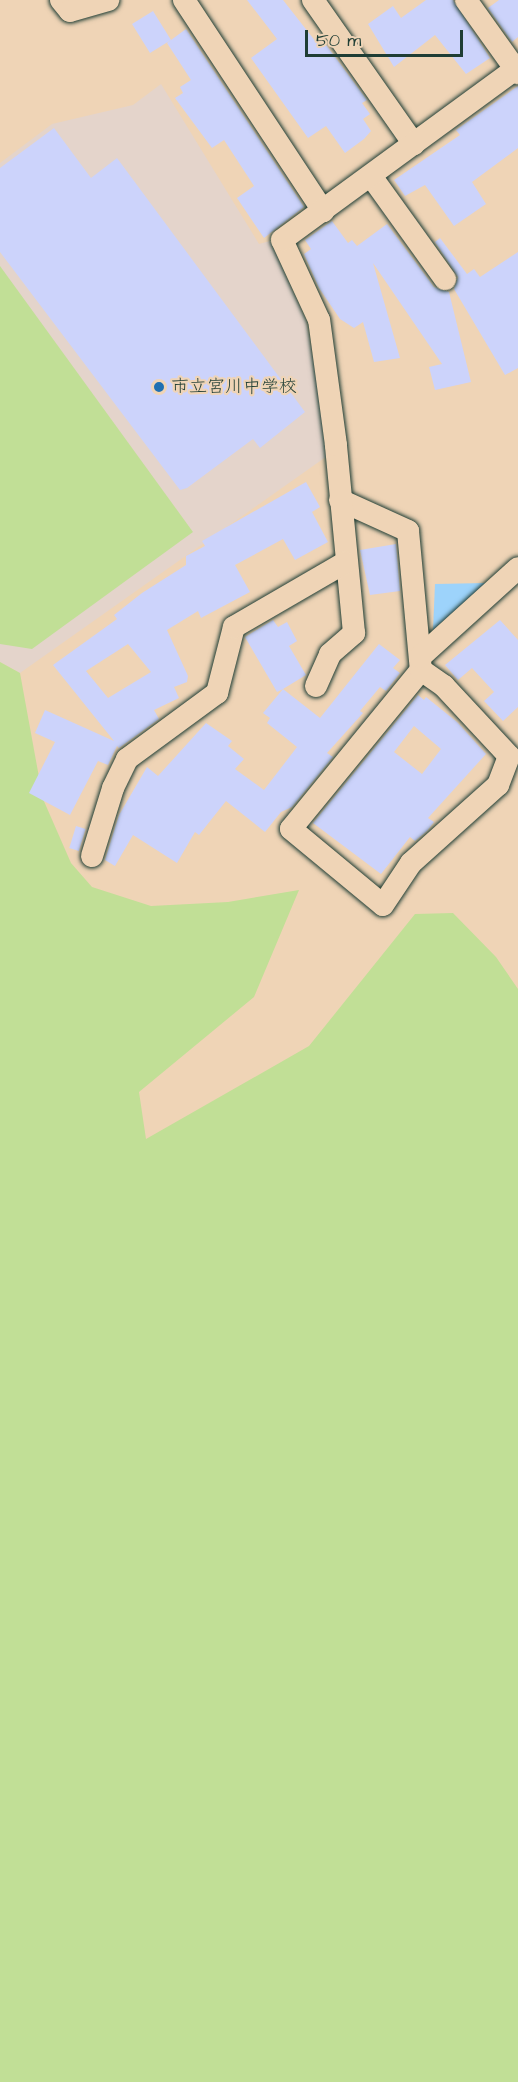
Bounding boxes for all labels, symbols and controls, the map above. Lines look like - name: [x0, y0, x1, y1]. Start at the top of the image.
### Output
- scale bar: [308, 18, 466, 56]
- text: 50 m: [316, 28, 361, 53]
- place label: 市立宮川中学校: [171, 376, 297, 398]
- marker: 市立宮川中学校: [152, 380, 166, 394]

